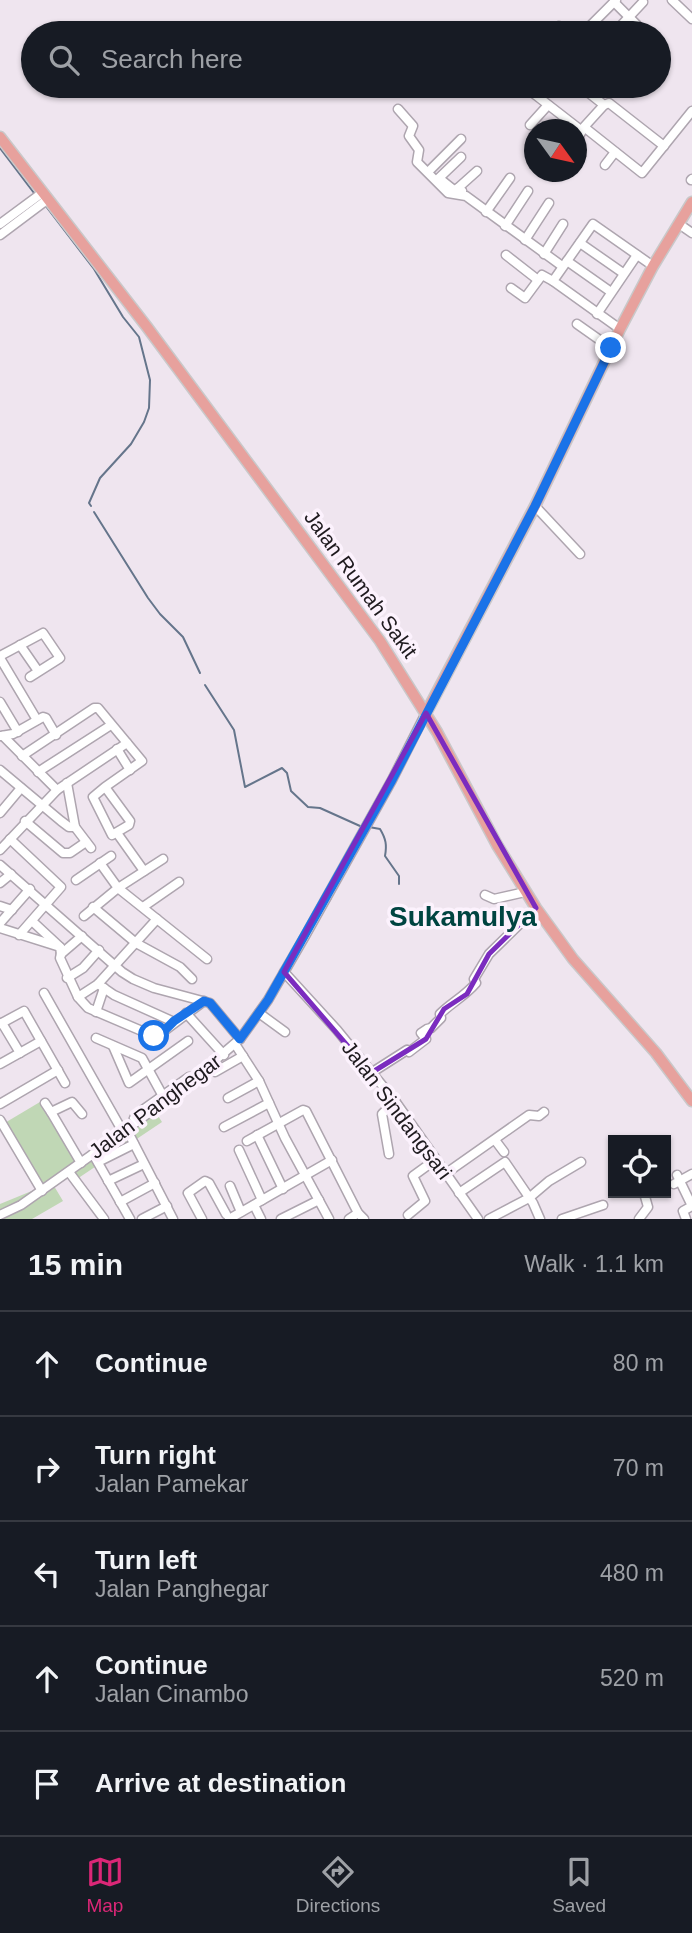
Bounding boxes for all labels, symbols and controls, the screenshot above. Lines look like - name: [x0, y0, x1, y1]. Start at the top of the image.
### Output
- search box: [21, 21, 671, 98]
- icon: search: [45, 41, 83, 79]
- text: Search here: [101, 44, 243, 74]
- north arrow: [524, 119, 587, 182]
- route end: [595, 332, 626, 363]
- street label: Jalan Rumah Sakit: [300, 506, 422, 662]
- district label: Sukamulya: [389, 901, 537, 932]
- route start: [138, 1020, 169, 1051]
- street label: Jalan Sindangsari: [338, 1036, 456, 1184]
- street label: Jalan Panghegar: [85, 1049, 225, 1163]
- map controls: [608, 1135, 671, 1198]
- button: locate: [608, 1135, 671, 1198]
- text: 15 min: [28, 1248, 123, 1281]
- text: Walk · 1.1 km: [524, 1251, 664, 1277]
- icon: ahead: [28, 1345, 66, 1383]
- text: Continue: [95, 1348, 208, 1378]
- text: 80 m: [613, 1350, 664, 1376]
- text: Turn right: [95, 1440, 216, 1470]
- icon: right: [28, 1450, 66, 1488]
- text: 70 m: [613, 1455, 664, 1481]
- text: Jalan Pamekar: [95, 1471, 248, 1497]
- text: Turn left: [95, 1545, 197, 1575]
- icon: left: [28, 1555, 66, 1593]
- text: 480 m: [600, 1560, 664, 1586]
- text: Jalan Panghegar: [95, 1576, 269, 1602]
- text: Continue: [95, 1650, 208, 1680]
- icon: ahead: [28, 1660, 66, 1698]
- text: 520 m: [600, 1665, 664, 1691]
- text: Jalan Cinambo: [95, 1681, 248, 1707]
- icon: arrive: [28, 1765, 66, 1803]
- text: Arrive at destination: [95, 1768, 346, 1798]
- tab: Map: [86, 1853, 124, 1917]
- tab: Directions: [296, 1853, 380, 1917]
- tab: Saved: [552, 1853, 606, 1917]

